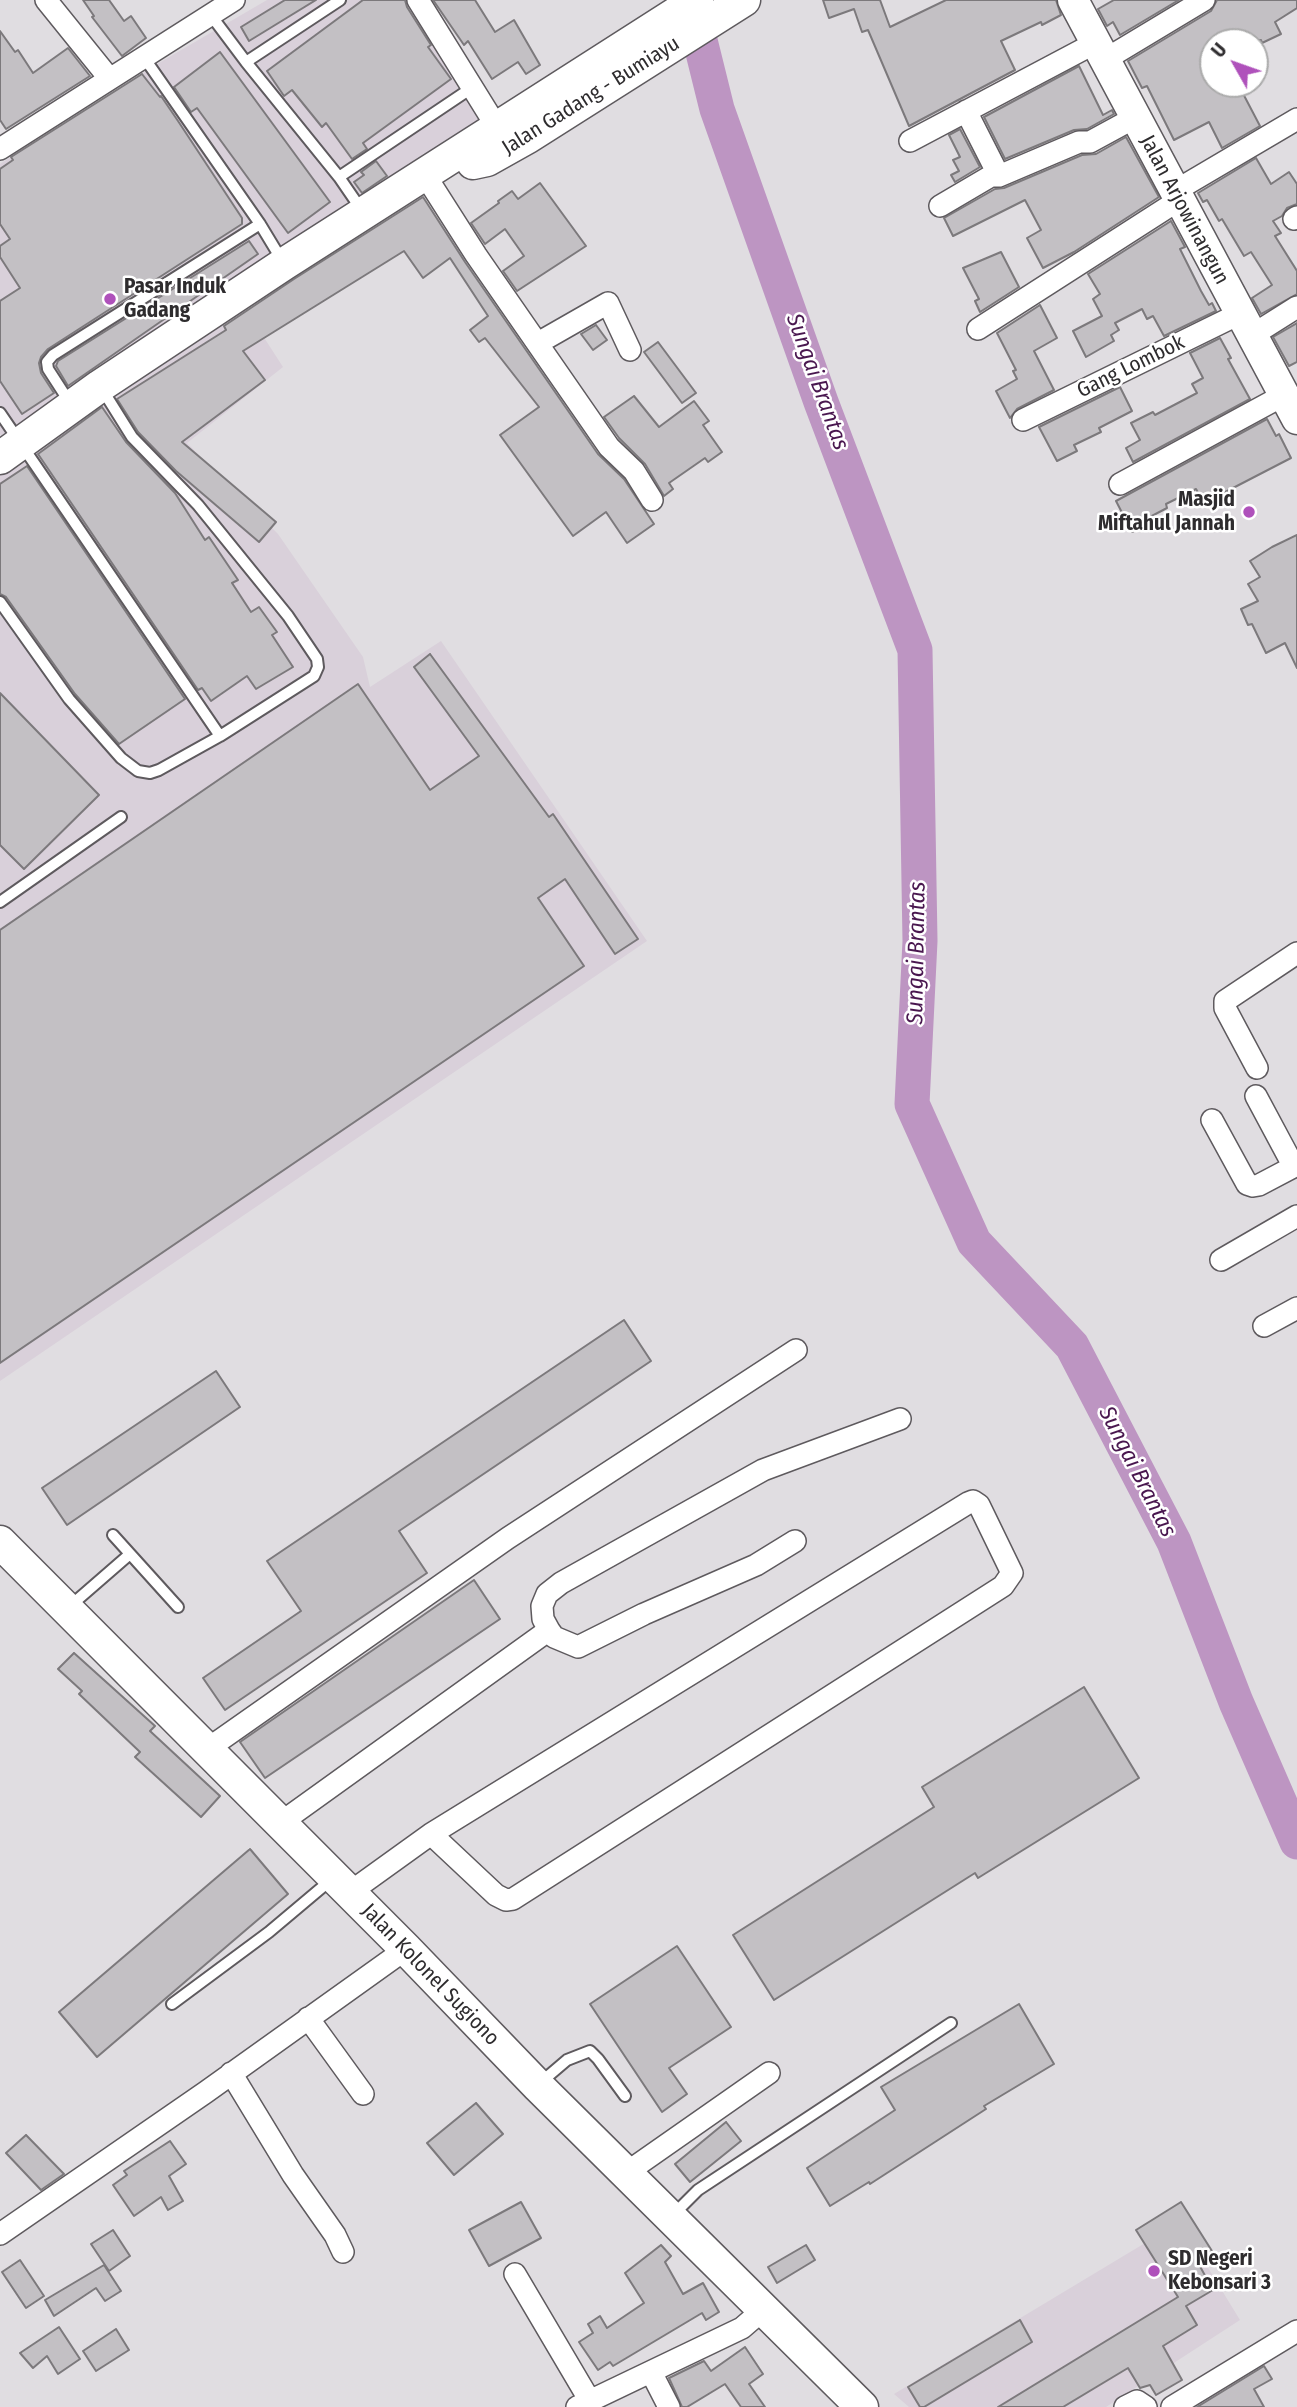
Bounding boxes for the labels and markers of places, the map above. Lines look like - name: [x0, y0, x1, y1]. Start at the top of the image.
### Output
- place label: Pasar Induk Gadang: [124, 274, 226, 324]
- marker: Pasar Induk Gadang: [102, 291, 118, 307]
- place label: Masjid Miftahul Jannah: [1098, 487, 1235, 537]
- marker: Masjid Miftahul Jannah: [1241, 504, 1257, 520]
- place label: SD Negeri Kebonsari 3: [1168, 2246, 1271, 2296]
- marker: SD Negeri Kebonsari 3: [1146, 2263, 1162, 2279]

